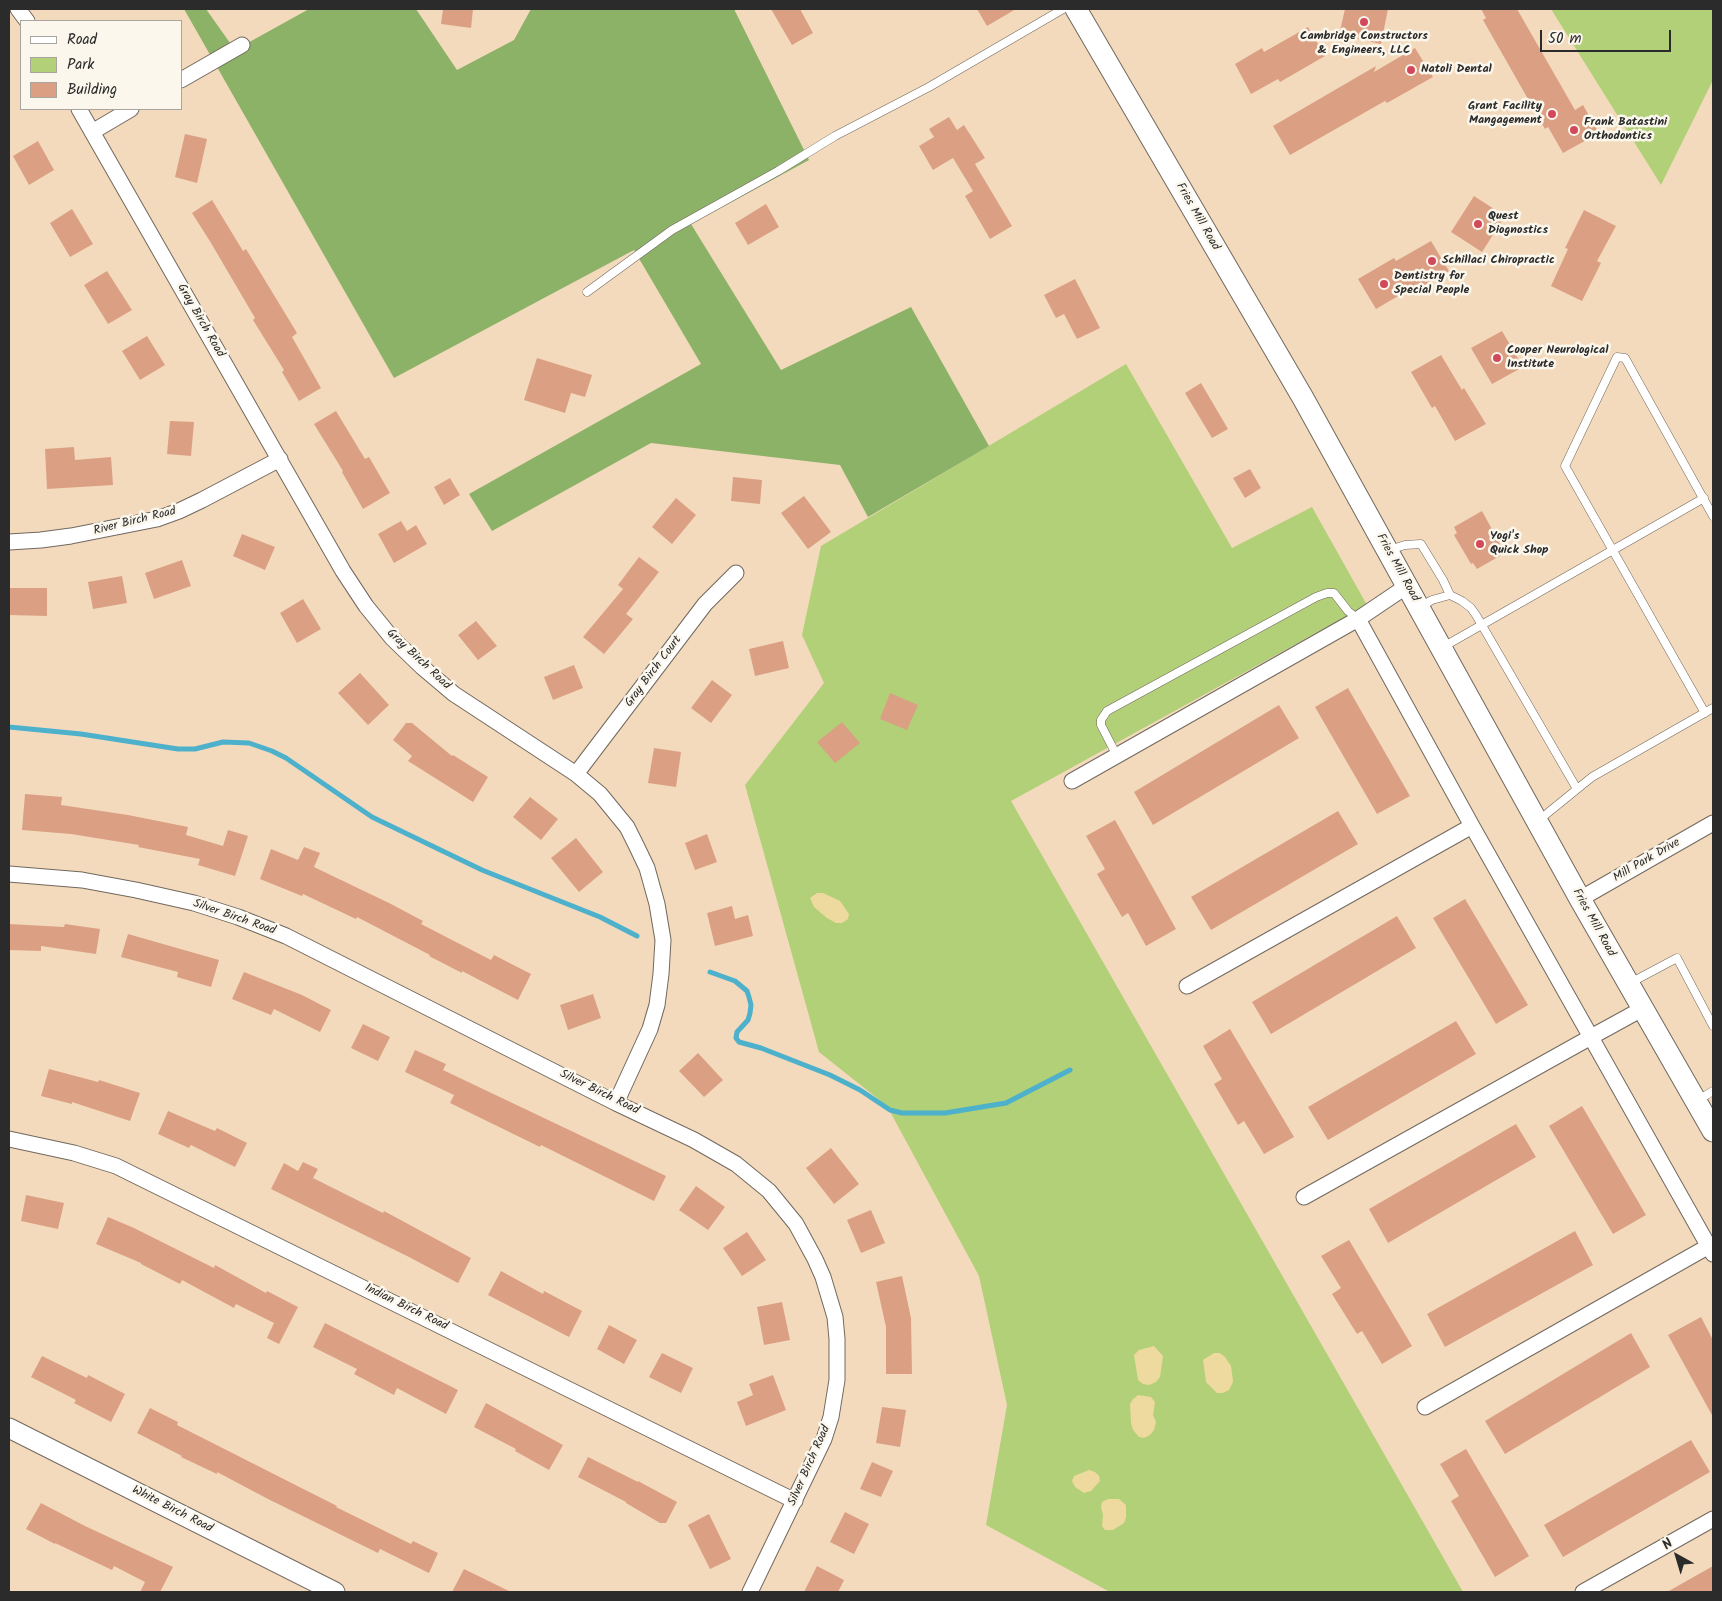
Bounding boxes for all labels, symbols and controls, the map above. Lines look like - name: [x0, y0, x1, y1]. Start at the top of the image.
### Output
- marker: Cambridge Constructors & Engineers, LLC: [1358, 16, 1370, 28]
- legend: [20, 20, 182, 110]
- scale bar: [1542, 20, 1673, 52]
- text: 50 m: [1548, 27, 1582, 51]
- text: Road: [67, 28, 97, 52]
- place label: Cambridge Constructors & Engineers, LLC: [1300, 30, 1428, 58]
- text: Park: [67, 53, 94, 77]
- place label: Natoli Dental: [1421, 63, 1492, 77]
- marker: Natoli Dental: [1405, 64, 1417, 76]
- text: Building: [67, 78, 117, 102]
- place label: Grant Facility Mangagement: [1468, 100, 1542, 128]
- marker: Grant Facility Mangagement: [1546, 108, 1558, 120]
- place label: Frank Batastini Orthodontics: [1584, 116, 1667, 144]
- marker: Frank Batastini Orthodontics: [1568, 124, 1580, 136]
- street label: Fries Mill Road: [1172, 181, 1222, 253]
- place label: Quest Diognostics: [1488, 210, 1548, 238]
- marker: Quest Diognostics: [1472, 218, 1484, 230]
- place label: Schillaci Chiropractic: [1442, 254, 1555, 268]
- marker: Schillaci Chiropractic: [1426, 255, 1438, 267]
- place label: Dentistry for Special People: [1394, 270, 1469, 298]
- marker: Dentistry for Special People: [1378, 278, 1390, 290]
- street label: Gray Birch Road: [173, 282, 227, 360]
- place label: Cooper Neurological Institute: [1507, 344, 1608, 372]
- marker: Cooper Neurological Institute: [1491, 352, 1503, 364]
- street label: River Birch Road: [92, 505, 178, 539]
- place label: Yogi's Quick Shop: [1490, 530, 1549, 558]
- street label: Fries Mill Road: [1372, 531, 1422, 605]
- marker: Yogi's Quick Shop: [1474, 538, 1486, 550]
- street label: Gray Birch Road: [383, 627, 453, 693]
- street label: Gray Birch Court: [623, 634, 685, 710]
- street label: Mill Park Drive: [1611, 836, 1683, 886]
- street label: Fries Mill Road: [1568, 886, 1618, 960]
- street label: Silver Birch Road: [191, 897, 277, 939]
- street label: Silver Birch Road: [557, 1068, 641, 1118]
- street label: Indian Birch Road: [362, 1282, 450, 1334]
- street label: Silver Birch Road: [786, 1424, 834, 1508]
- street label: White Birch Road: [129, 1483, 215, 1537]
- north arrow: [1652, 1531, 1702, 1581]
- text: N: [1657, 1533, 1678, 1556]

